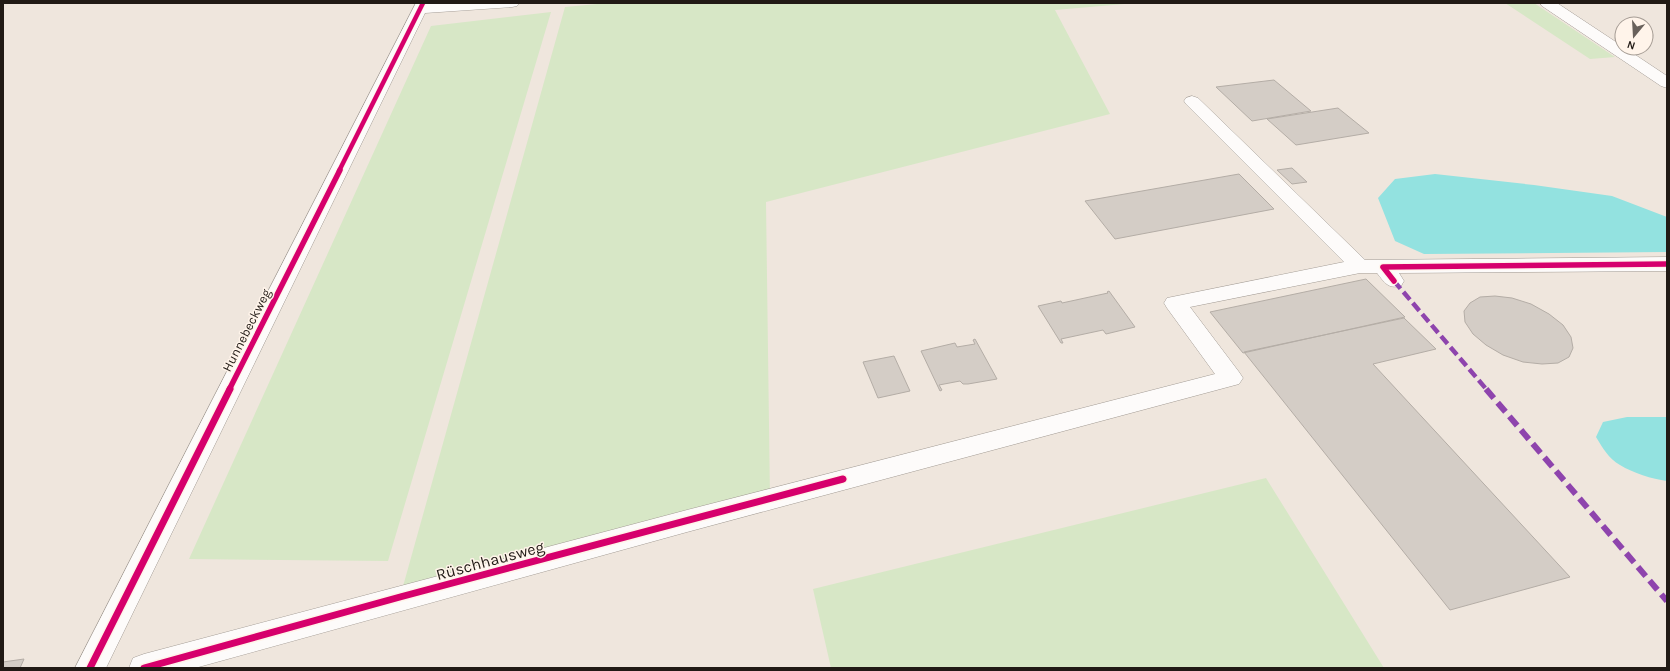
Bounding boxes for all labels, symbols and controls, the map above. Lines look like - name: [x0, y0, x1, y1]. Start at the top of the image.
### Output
- north arrow: [1614, 16, 1654, 56]
- text: N: [1625, 38, 1637, 52]
- street label: Hunnebeckweg: [219, 286, 274, 374]
- street label: Rüschhausweg: [434, 537, 546, 584]

